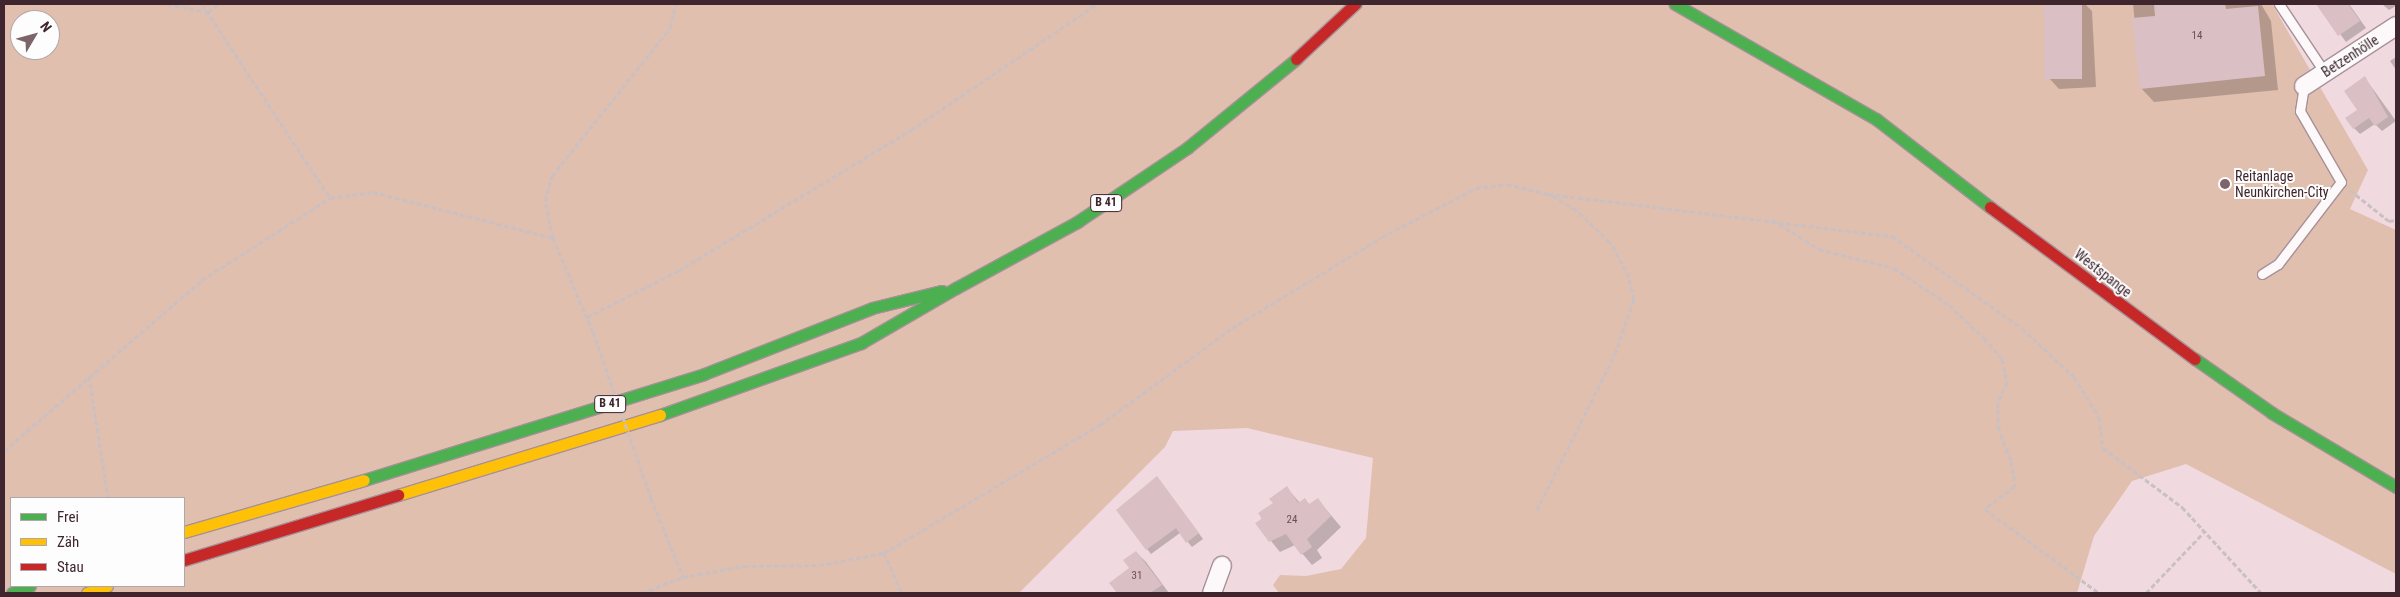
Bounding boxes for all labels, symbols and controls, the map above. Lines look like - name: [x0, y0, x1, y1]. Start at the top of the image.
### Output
- north arrow: [10, 10, 60, 60]
- text: N: [37, 18, 55, 35]
- house number: 14: [2192, 29, 2202, 43]
- street label: Betzenhölle: [2318, 31, 2382, 81]
- place label: Reitanlage Neunkirchen-City: [2235, 168, 2329, 200]
- marker: Reitanlage Neunkirchen-City: [2219, 178, 2231, 190]
- road number: B 41: [1090, 194, 1122, 212]
- street label: Westspange: [2071, 246, 2135, 300]
- road number: B 41: [594, 394, 626, 414]
- legend: [10, 497, 185, 587]
- text: Frei: [57, 508, 79, 526]
- house number: 24: [1287, 513, 1297, 527]
- text: Zäh: [57, 533, 79, 551]
- text: Stau: [57, 558, 84, 576]
- house number: 31: [1132, 569, 1142, 583]

